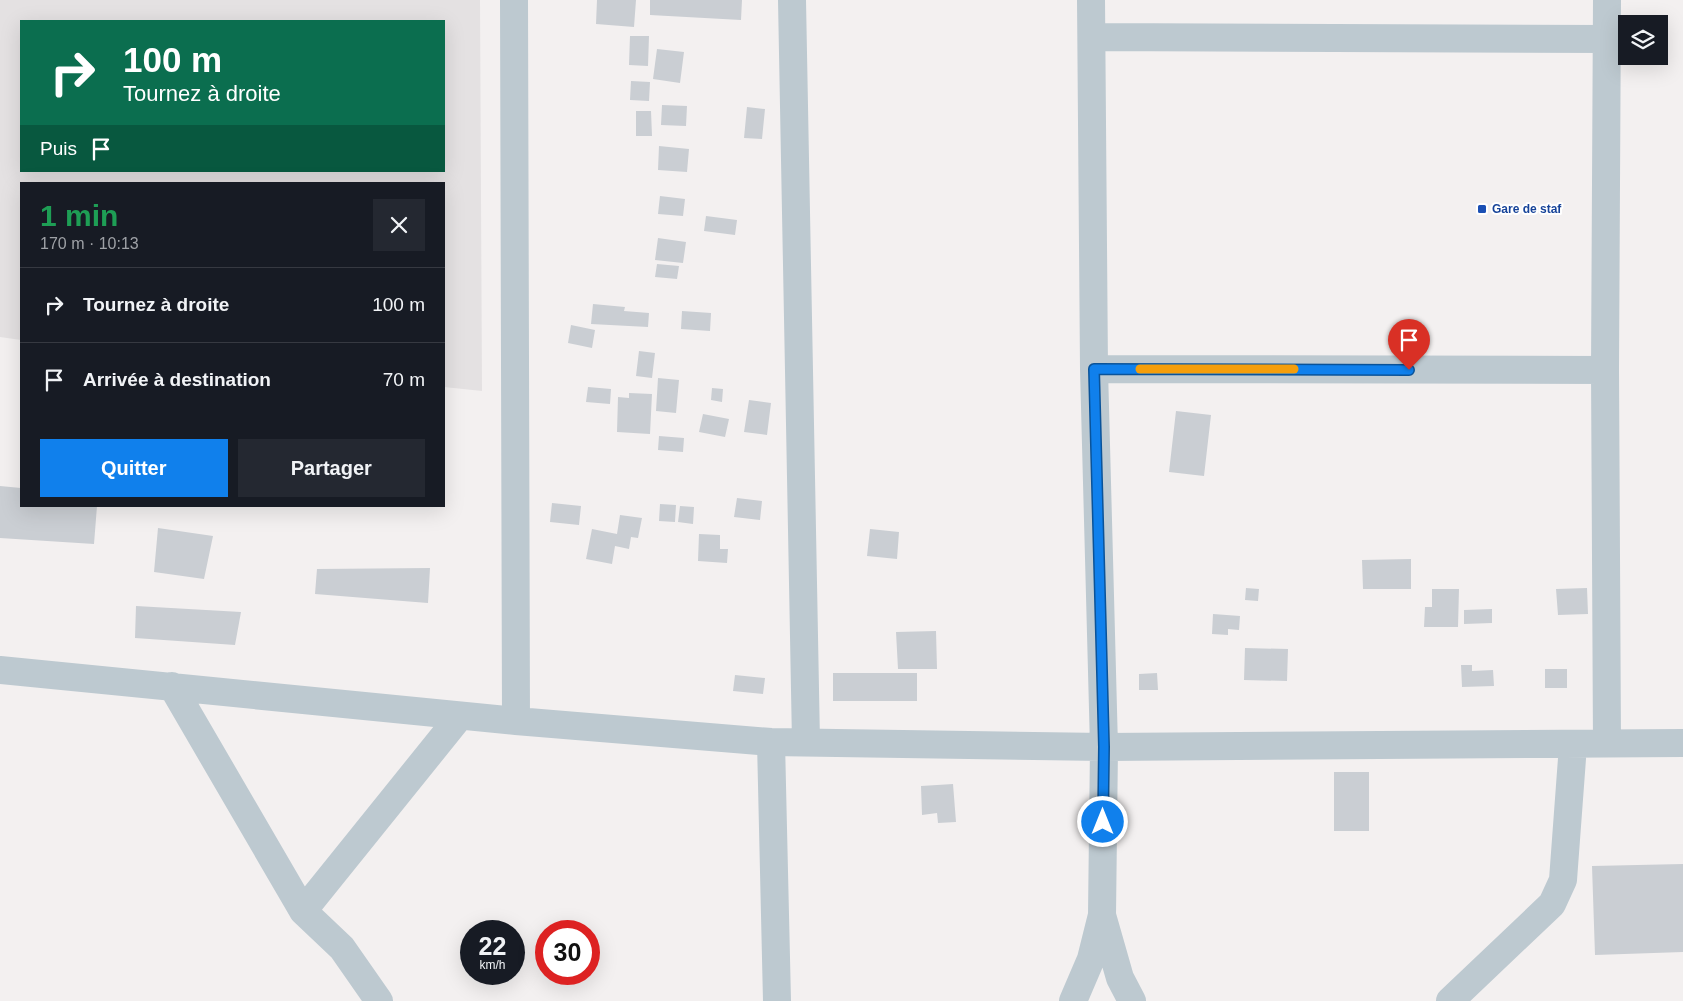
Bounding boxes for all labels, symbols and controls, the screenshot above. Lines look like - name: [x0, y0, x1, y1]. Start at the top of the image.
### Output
- map controls: [1618, 15, 1668, 65]
- button: layers: [1618, 15, 1668, 65]
- icon: right: [40, 40, 105, 105]
- text: 100 m: [123, 40, 222, 79]
- text: Tournez à droite: [123, 81, 281, 106]
- icon: arrive: [87, 135, 115, 163]
- text: Puis: [40, 138, 77, 159]
- text: 1 min: [40, 199, 118, 232]
- button: close: [373, 199, 425, 251]
- place label: Gare de staf: [1492, 202, 1562, 216]
- marker: Gare de staf: [1476, 203, 1488, 215]
- text: 170 m · 10:13: [40, 235, 139, 252]
- icon: right: [40, 291, 68, 319]
- text: Tournez à droite: [83, 294, 229, 315]
- text: 100 m: [372, 294, 425, 315]
- pin: [1388, 319, 1430, 370]
- icon: arrive: [1395, 326, 1423, 354]
- icon: arrive: [40, 366, 68, 394]
- text: Arrivée à destination: [83, 369, 271, 390]
- text: 70 m: [383, 369, 425, 390]
- button: Quitter: [40, 439, 228, 497]
- button: Partager: [238, 439, 425, 497]
- position arrow: [1076, 795, 1128, 847]
- speed limit sign: 30: [535, 920, 600, 985]
- text: 22: [479, 932, 506, 960]
- text: km/h: [479, 958, 506, 972]

